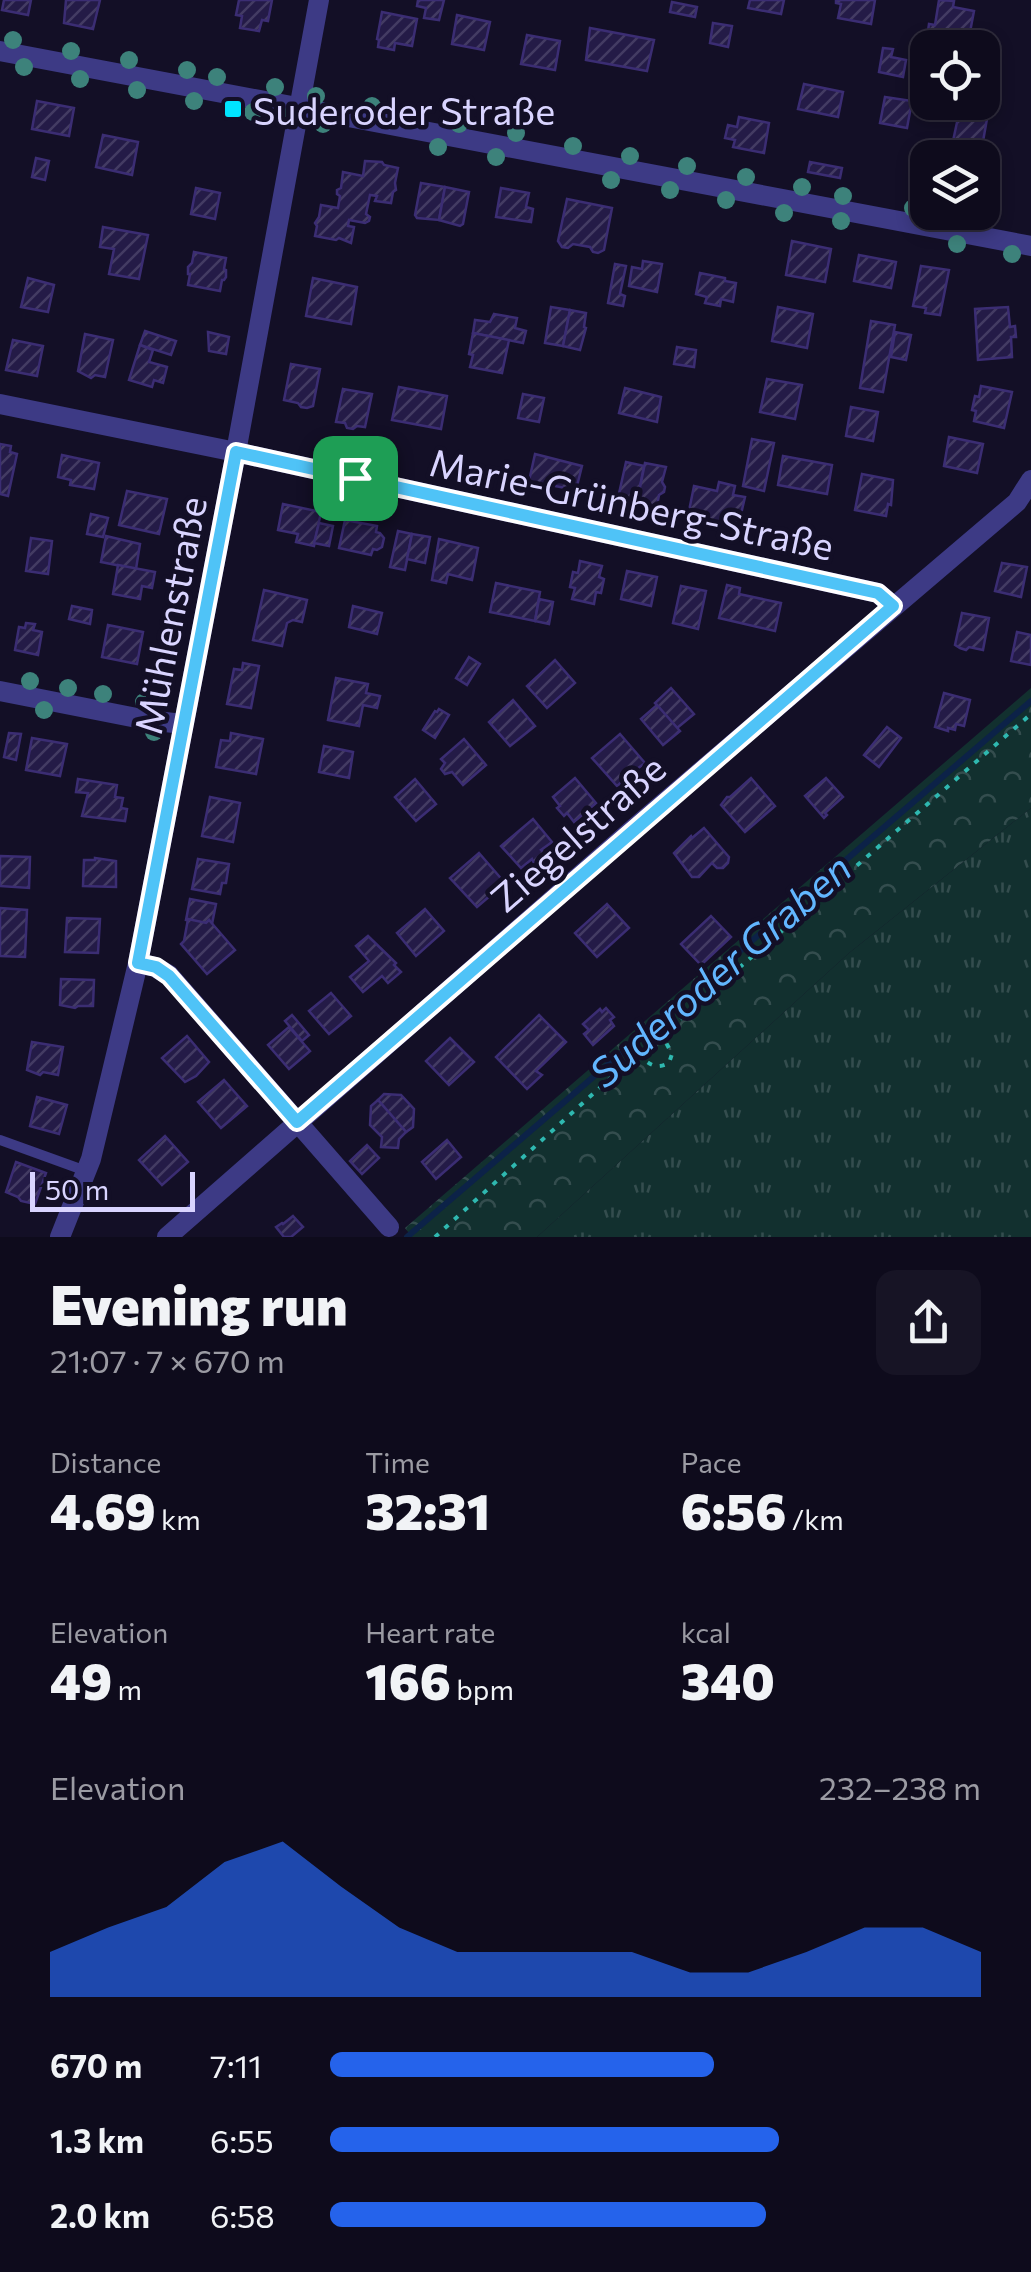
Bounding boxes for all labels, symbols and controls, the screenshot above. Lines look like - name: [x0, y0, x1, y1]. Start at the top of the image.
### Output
- map controls: [910, 30, 1000, 230]
- button: locate: [910, 30, 1000, 120]
- place label: Suderoder Straße: [253, 86, 555, 133]
- marker: Suderoder Straße: [222, 98, 244, 120]
- button: layers: [910, 140, 1000, 230]
- pin: [313, 436, 398, 521]
- street label: Marie-Grünberg-Straße: [426, 437, 838, 569]
- icon: arrive: [328, 451, 383, 506]
- street label: Mühlenstraße: [123, 492, 215, 738]
- street label: Ziegelstraße: [480, 743, 674, 921]
- water label: Suderoder Graben: [578, 842, 860, 1096]
- scale bar: [30, 1167, 195, 1212]
- text: 50 m: [45, 1172, 109, 1206]
- text: Evening run: [50, 1269, 348, 1336]
- button: share: [876, 1270, 981, 1375]
- text: 21:07 · 7 × 670 m: [50, 1340, 285, 1380]
- text: Distance: [50, 1445, 161, 1479]
- text: Time: [365, 1445, 430, 1479]
- text: Pace: [681, 1445, 742, 1479]
- text: 4.69: [50, 1479, 156, 1540]
- text: 32:31: [365, 1479, 490, 1540]
- text: 6:56: [681, 1479, 786, 1540]
- text: km: [156, 1502, 201, 1536]
- text: /km: [786, 1502, 844, 1536]
- text: Elevation: [50, 1615, 168, 1649]
- text: Heart rate: [365, 1615, 495, 1649]
- text: kcal: [681, 1615, 731, 1649]
- text: 49: [50, 1649, 112, 1710]
- text: 166: [365, 1649, 451, 1710]
- text: 340: [681, 1649, 775, 1710]
- text: m: [112, 1672, 142, 1706]
- text: bpm: [451, 1672, 514, 1706]
- text: Elevation: [50, 1767, 185, 1807]
- text: 232–238 m: [819, 1767, 981, 1807]
- text: 670 m: [50, 2045, 142, 2085]
- text: 7:11: [210, 2045, 262, 2085]
- text: 1.3 km: [50, 2120, 144, 2160]
- text: 6:55: [210, 2120, 274, 2160]
- text: 2.0 km: [50, 2195, 150, 2235]
- text: 6:58: [210, 2195, 275, 2235]

